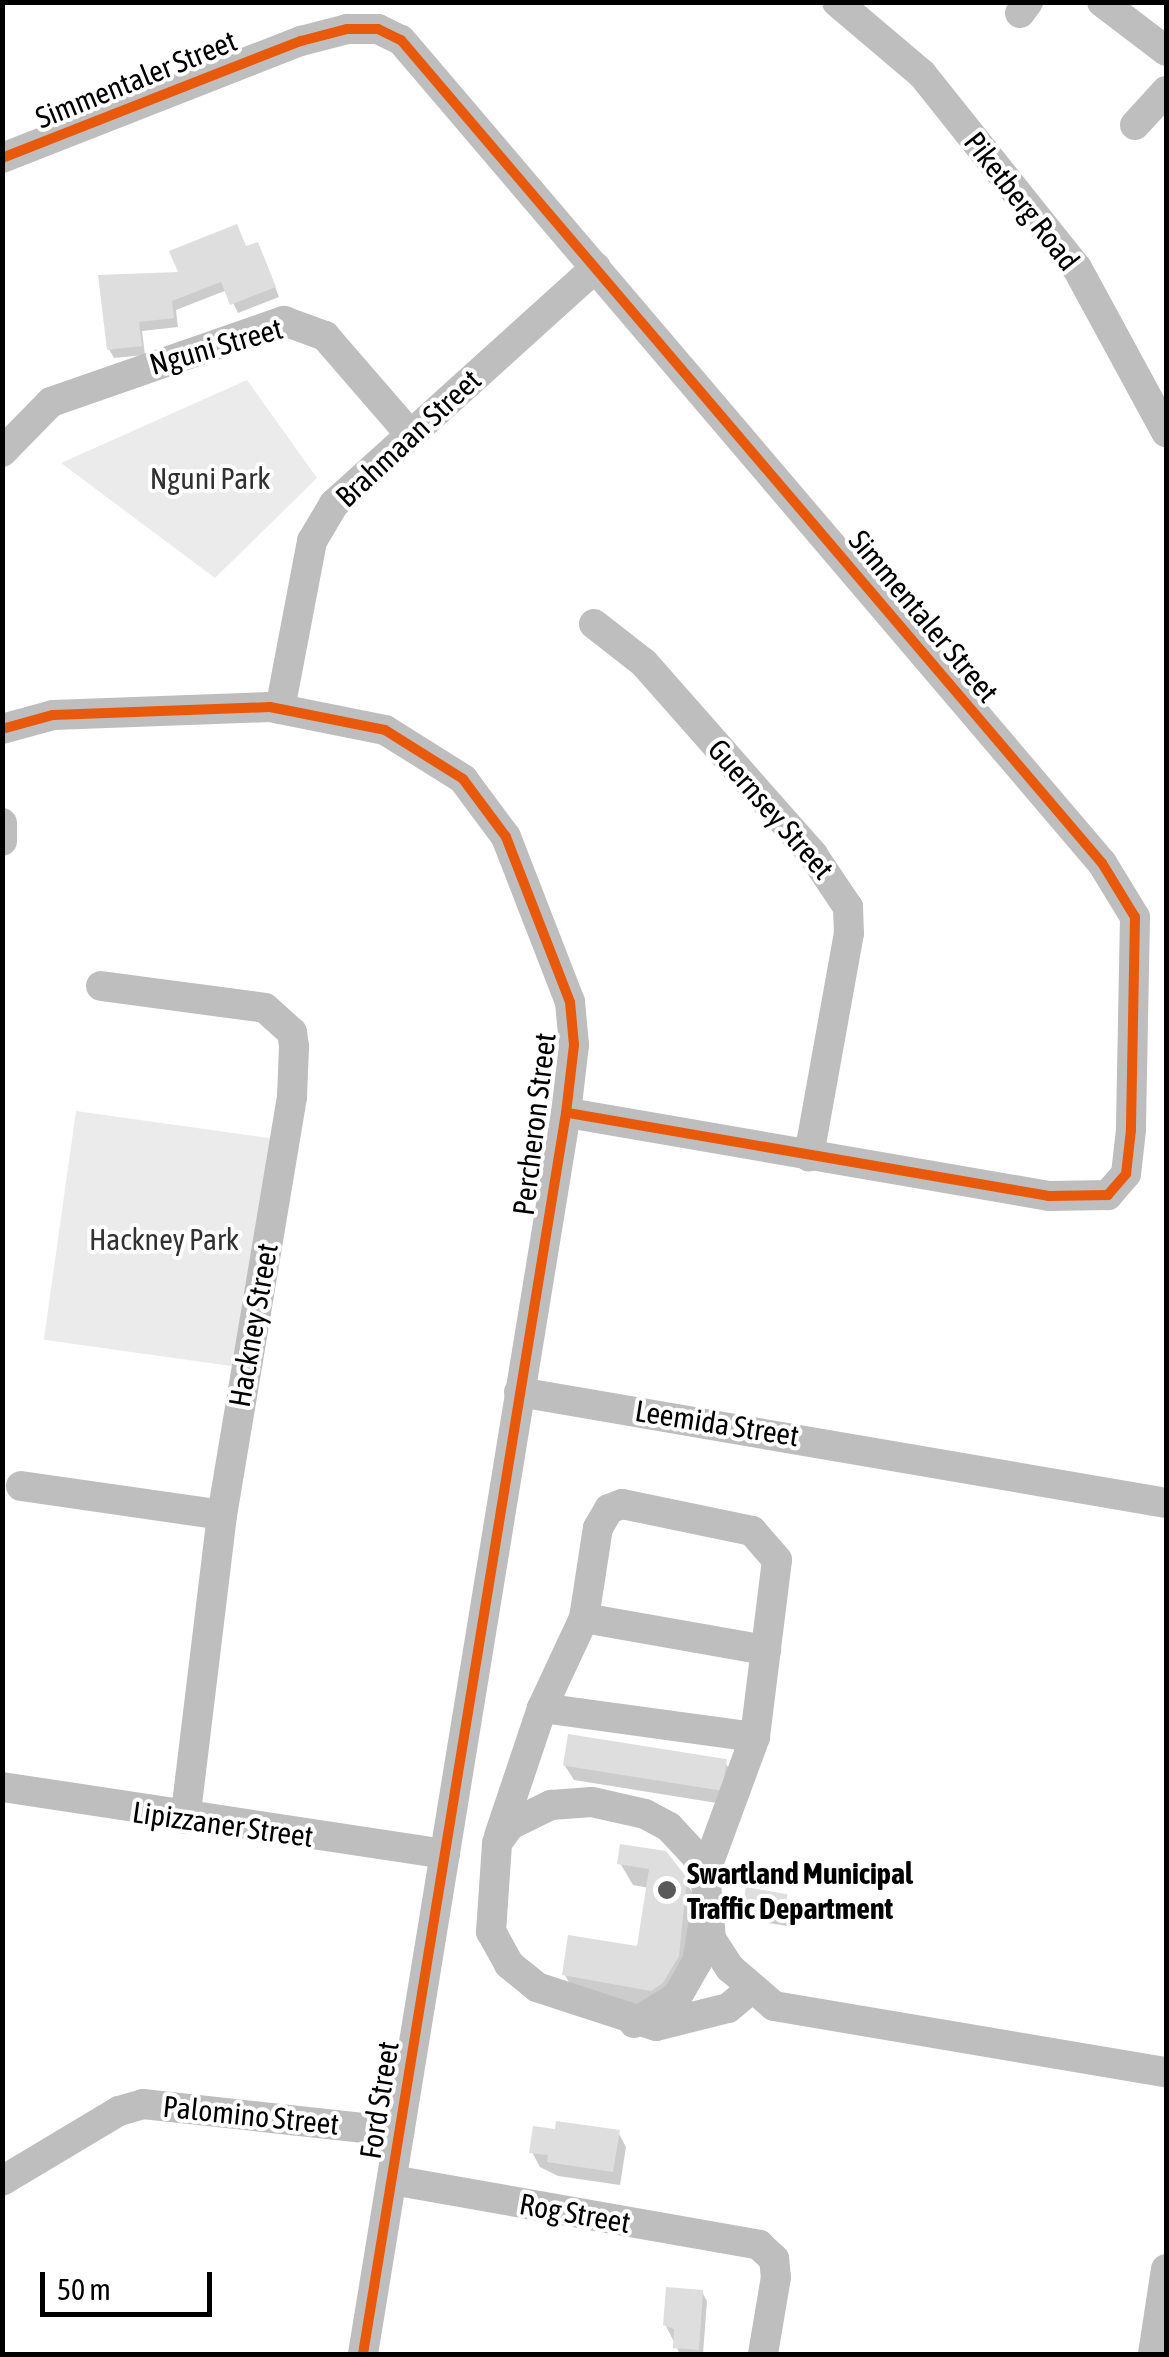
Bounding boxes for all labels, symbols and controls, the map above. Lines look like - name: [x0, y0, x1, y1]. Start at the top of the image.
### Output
- street label: Simmentaler Street: [30, 22, 242, 136]
- street label: Piketberg Road: [957, 125, 1087, 277]
- street label: Nguni Street: [145, 310, 287, 382]
- street label: Brahmaan Street: [328, 362, 488, 514]
- park label: Nguni Park: [150, 460, 270, 496]
- street label: Simmentaler Street: [842, 523, 1006, 709]
- street label: Guernsey Street: [700, 732, 842, 886]
- street label: Percheron Street: [505, 1031, 563, 1217]
- park label: Hackney Park: [89, 1221, 239, 1257]
- street label: Hackney Street: [221, 1240, 285, 1410]
- street label: Leemida Street: [633, 1392, 801, 1454]
- street label: Lipizzaner Street: [130, 1794, 316, 1854]
- place label: Swartland Municipal Traffic Department: [687, 1855, 913, 1926]
- marker: Swartland Municipal Traffic Department: [656, 1879, 678, 1901]
- street label: Ford Street: [352, 2039, 406, 2161]
- street label: Palomino Street: [161, 2088, 341, 2142]
- street label: Rog Street: [517, 2186, 633, 2240]
- scale bar: [45, 2252, 218, 2314]
- text: 50 m: [57, 2272, 111, 2306]

